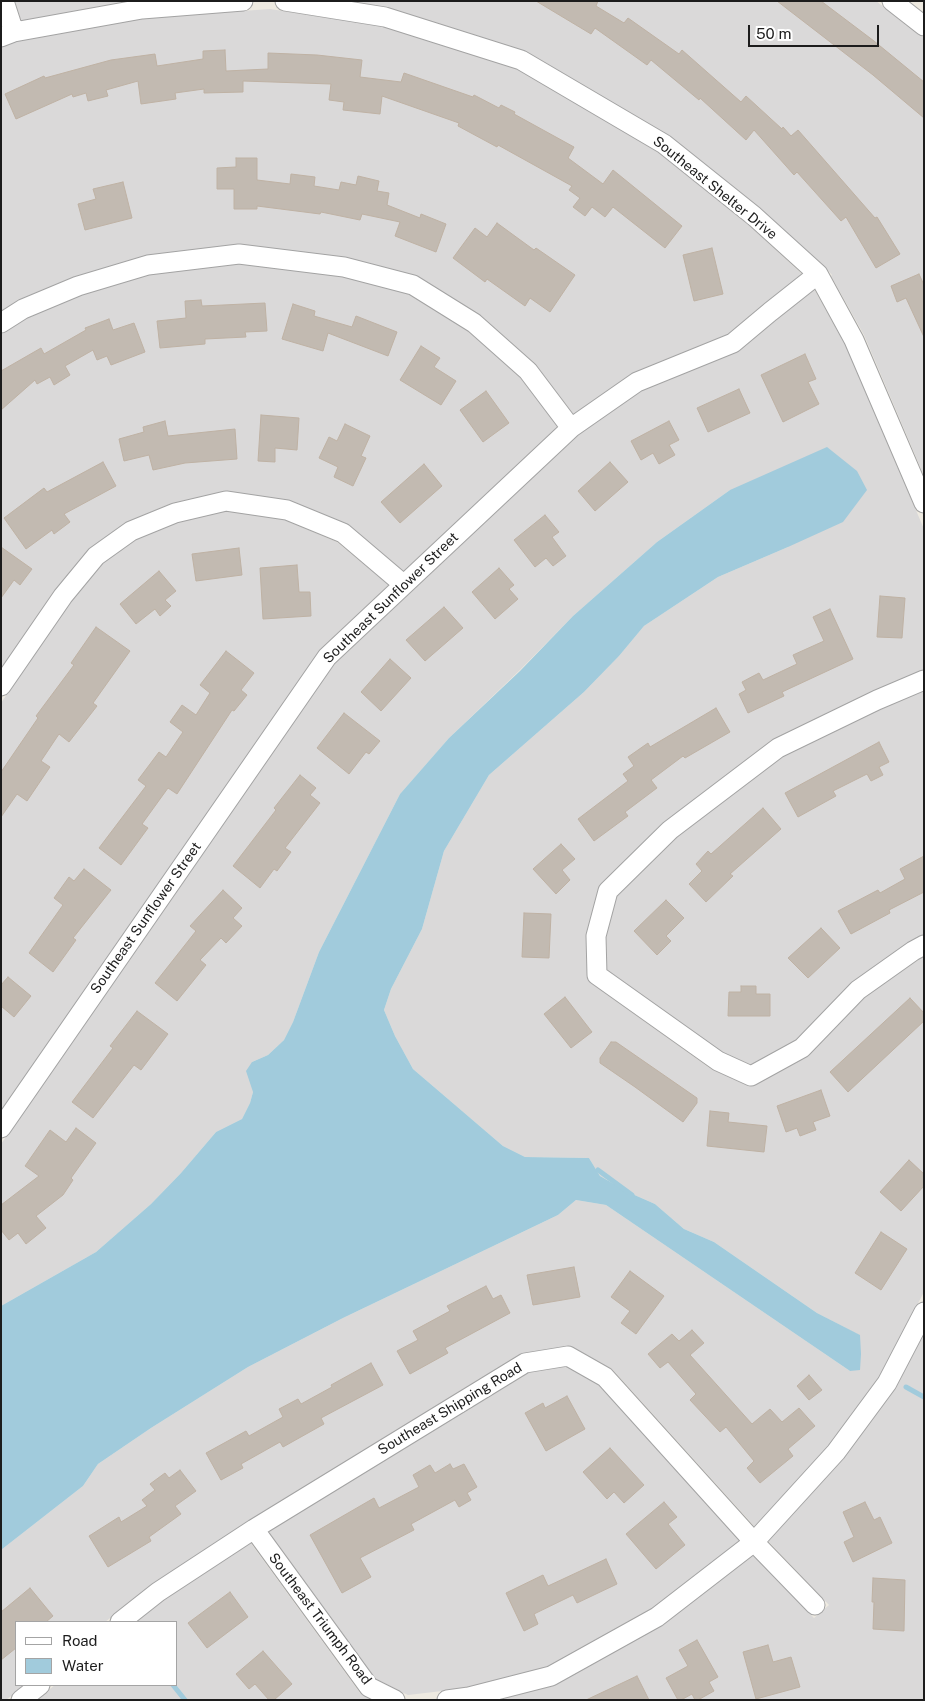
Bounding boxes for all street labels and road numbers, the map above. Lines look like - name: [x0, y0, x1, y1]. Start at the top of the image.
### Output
- street label: Southeast Shelter Drive: [650, 133, 780, 243]
- street label: Southeast Sunflower Street: [320, 529, 462, 667]
- street label: Southeast Sunflower Street: [87, 839, 205, 997]
- street label: Southeast Shipping Road: [375, 1359, 525, 1459]
- street label: Southeast Triumph Road: [265, 1550, 375, 1688]

